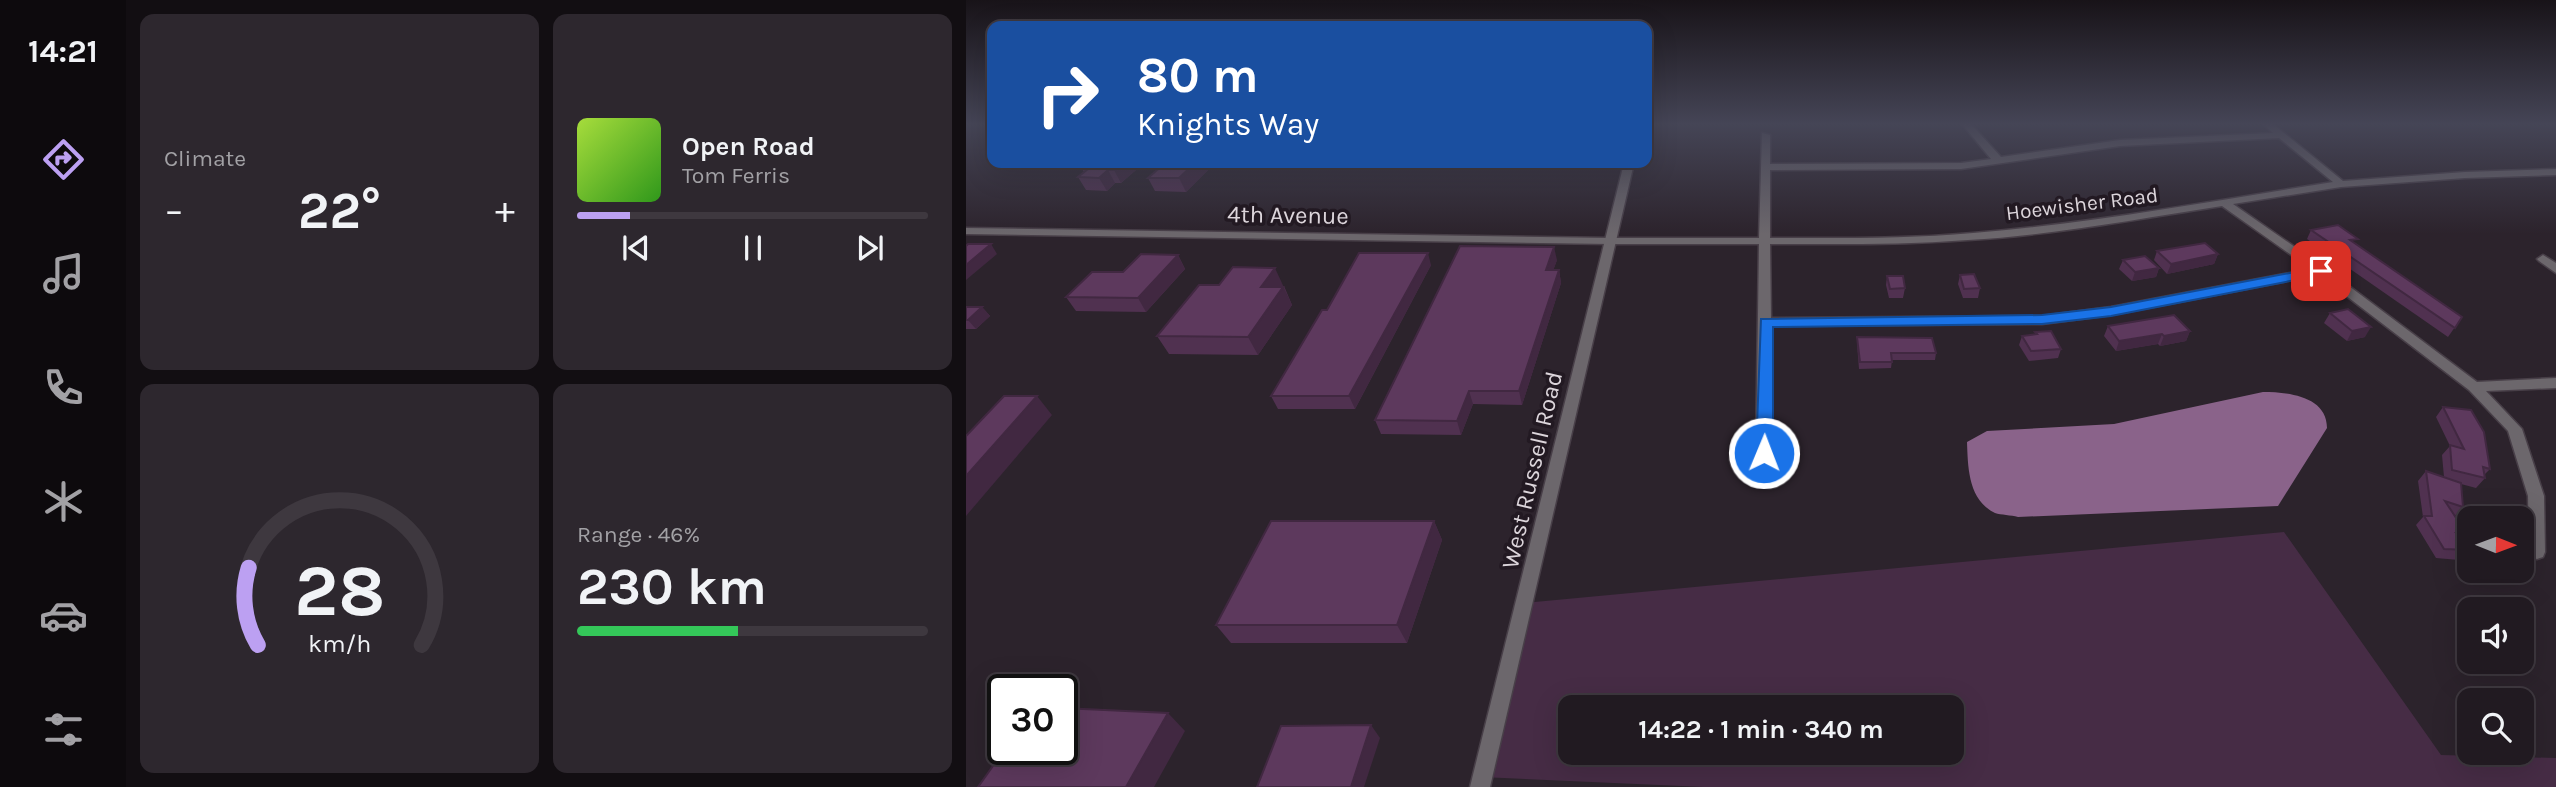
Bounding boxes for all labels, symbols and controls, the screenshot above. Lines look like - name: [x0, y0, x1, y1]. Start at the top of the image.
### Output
- text: 14:21: [28, 33, 98, 70]
- text: 80 m: [1137, 47, 1259, 104]
- icon: right: [1022, 49, 1113, 140]
- text: Knights Way: [1137, 106, 1319, 143]
- text: Open Road: [682, 131, 815, 162]
- icon: directions: [39, 135, 88, 184]
- text: Climate: [164, 145, 246, 172]
- text: Tom Ferris: [682, 162, 790, 189]
- text: 22°: [298, 180, 381, 241]
- street label: Hoewisher Road: [2005, 183, 2159, 225]
- text: −: [164, 188, 184, 233]
- text: +: [495, 188, 515, 233]
- street label: 4th Avenue: [1227, 200, 1349, 230]
- icon: previous: [617, 229, 655, 267]
- icon: pause: [734, 229, 772, 267]
- icon: next: [851, 229, 889, 267]
- pin: [2291, 241, 2351, 301]
- icon: music: [39, 249, 88, 298]
- icon: arrive: [2302, 252, 2340, 290]
- icon: phone: [39, 363, 88, 412]
- street label: West Russell Road: [1496, 369, 1568, 571]
- position arrow: [1727, 416, 1801, 490]
- icon: climate: [39, 477, 88, 526]
- north arrow: [2457, 506, 2534, 583]
- map controls: [2457, 506, 2534, 765]
- text: Range · 46%: [577, 521, 700, 548]
- text: 28: [294, 548, 385, 633]
- text: 230 km: [577, 556, 767, 617]
- icon: car: [39, 591, 88, 640]
- button: sound: [2457, 597, 2534, 674]
- text: km/h: [308, 628, 371, 657]
- speed limit sign: 30: [987, 674, 1078, 765]
- button: search: [2457, 688, 2534, 765]
- icon: filters: [39, 705, 88, 754]
- text: 14:22 · 1 min · 340 m: [1638, 714, 1884, 745]

